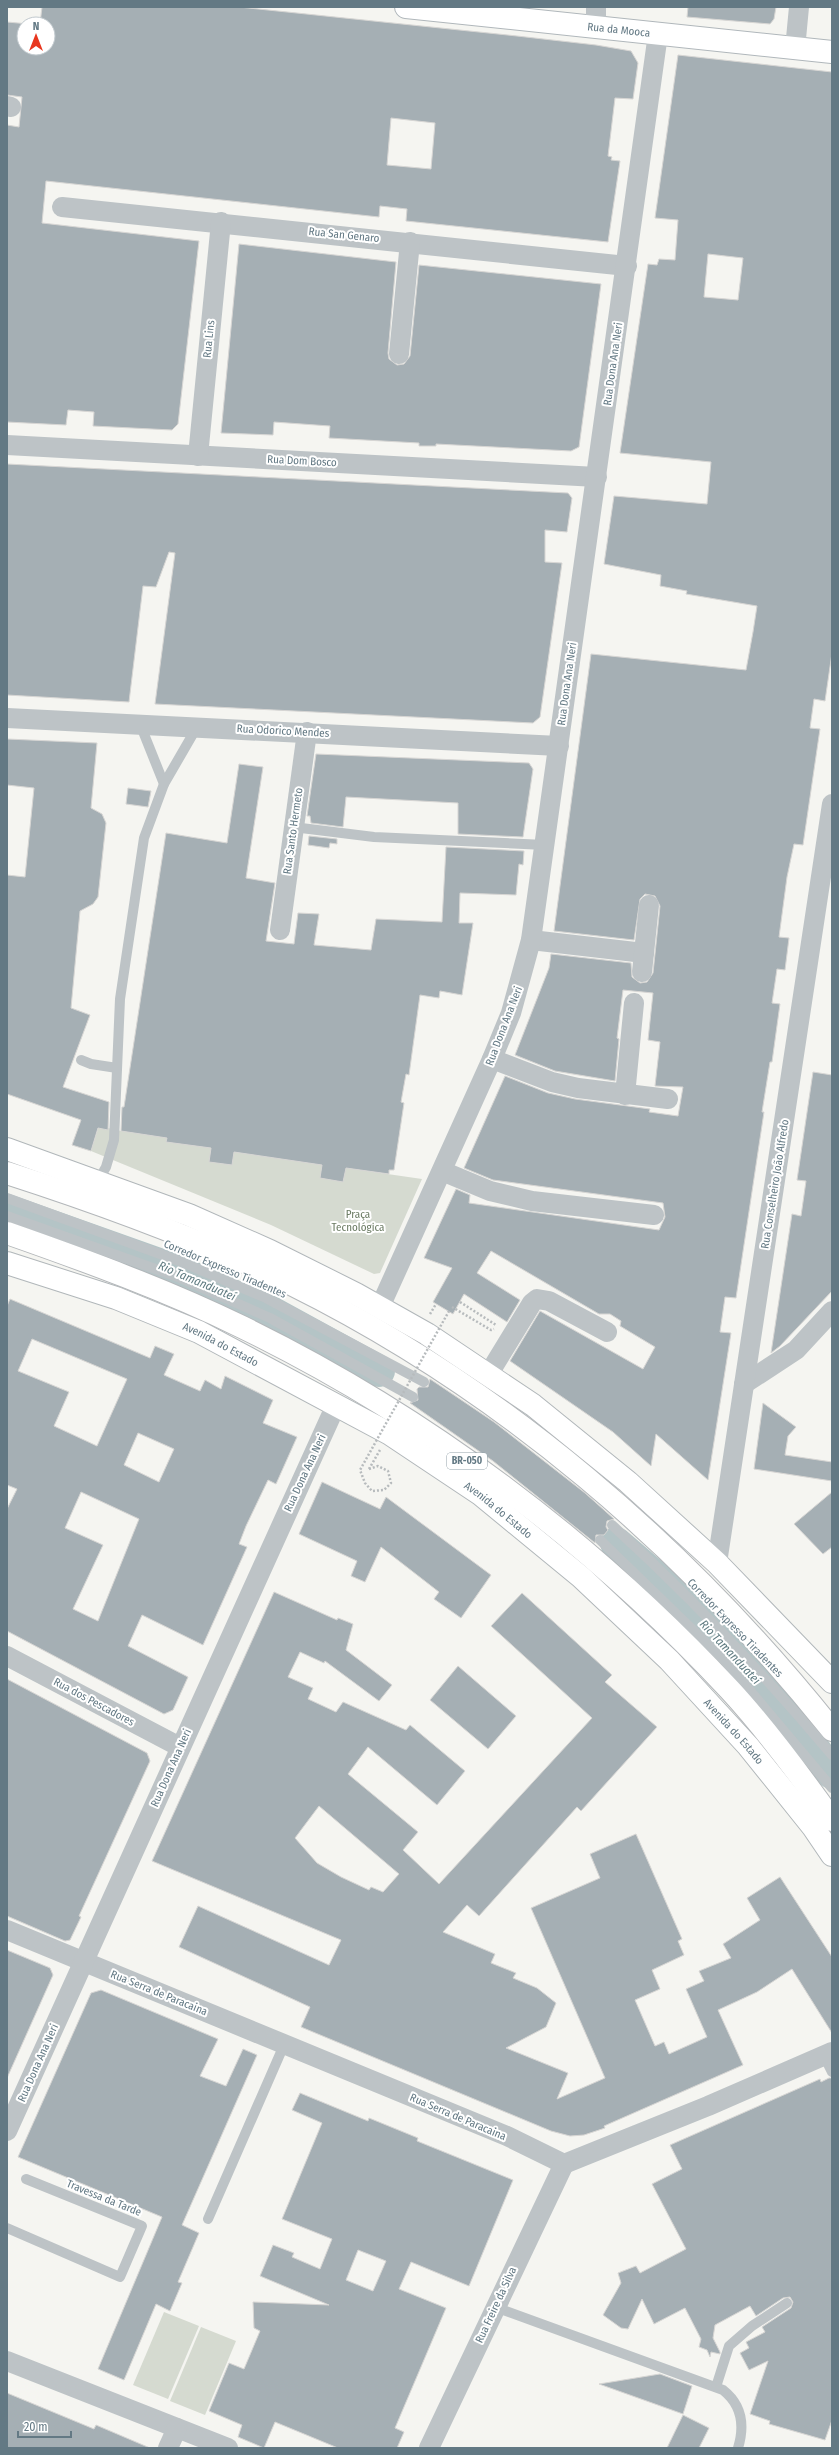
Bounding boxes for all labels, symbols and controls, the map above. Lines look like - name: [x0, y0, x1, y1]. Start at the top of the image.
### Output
- north arrow: [16, 16, 56, 56]
- text: N: [33, 20, 39, 33]
- street label: Rua da Mooca: [587, 20, 651, 39]
- street label: Rua San Genaro: [308, 225, 380, 245]
- street label: Rua Lins: [201, 319, 217, 359]
- street label: Rua Dona Ana Neri: [601, 321, 625, 406]
- street label: Rua Dom Bosco: [267, 453, 337, 469]
- street label: Rua Dona Ana Neri: [555, 641, 579, 726]
- street label: Rua Odorico Mendes: [236, 722, 330, 740]
- street label: Rua Santo Hermeto: [280, 787, 306, 875]
- street label: Rua Dona Ana Neri: [483, 984, 525, 1068]
- street label: Rua Conselheiro João Alfredo: [758, 1118, 792, 1250]
- park label: Praça Tecnológica: [332, 1208, 384, 1234]
- street label: Corredor Expresso Tiradentes: [162, 1237, 289, 1301]
- water label: Rio Tamanduateí: [156, 1258, 239, 1304]
- street label: Avenida do Estado: [181, 1320, 261, 1369]
- street label: Rua Dona Ana Neri: [281, 1432, 329, 1514]
- road number: BR-050: [447, 1453, 487, 1469]
- street label: Avenida do Estado: [462, 1479, 535, 1541]
- street label: Corredor Expresso Tiradentes: [684, 1576, 786, 1680]
- water label: Rio Tamanduateí: [697, 1617, 764, 1688]
- street label: Rua dos Pescadores: [51, 1675, 137, 1729]
- street label: Avenida do Estado: [701, 1696, 767, 1767]
- street label: Rua Dona Ana Neri: [148, 1727, 194, 1809]
- street label: Rua Serra de Paracaina: [109, 1968, 209, 2018]
- street label: Rua Dona Ana Neri: [15, 2022, 61, 2104]
- street label: Rua Serra de Paracaina: [408, 2091, 508, 2143]
- street label: Travessa da Tarde: [65, 2177, 143, 2219]
- street label: Rua Freire da Silva: [473, 2265, 519, 2345]
- scale bar: [18, 2413, 71, 2439]
- text: 20 m: [24, 2420, 48, 2434]

